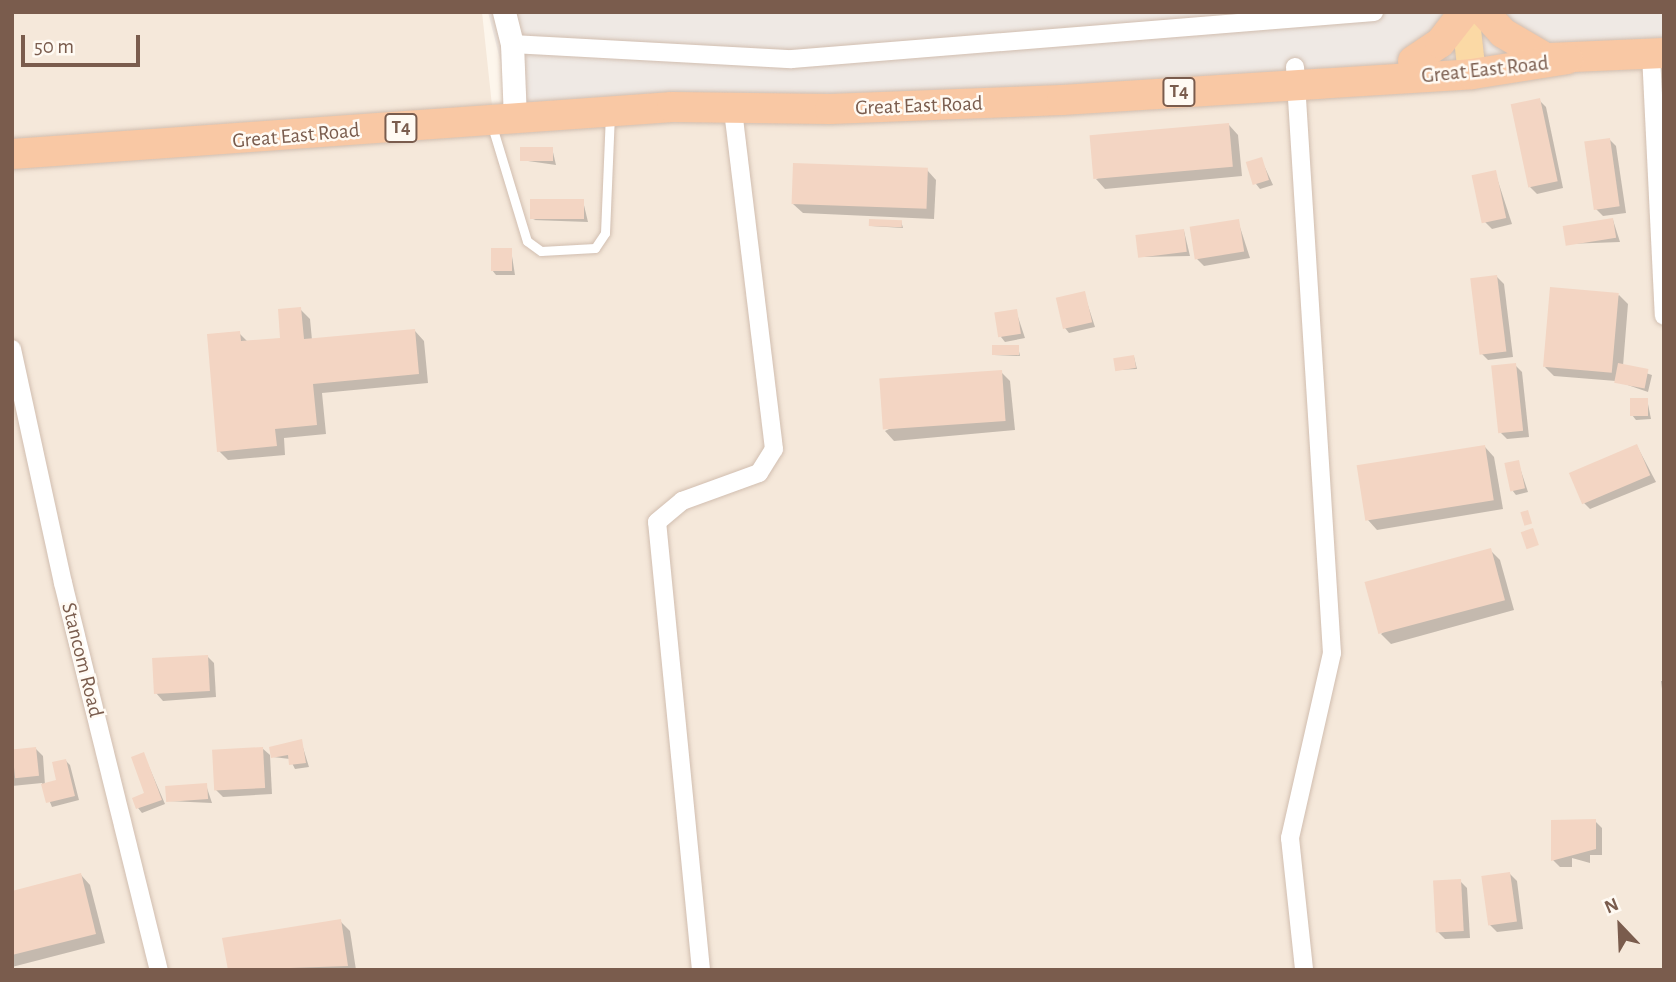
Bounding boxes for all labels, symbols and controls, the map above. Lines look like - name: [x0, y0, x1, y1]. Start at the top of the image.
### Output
- scale bar: [24, 21, 144, 65]
- text: 50 m: [34, 36, 74, 57]
- street label: Great East Road: [1420, 51, 1550, 89]
- road number: T4: [1162, 76, 1196, 108]
- street label: Great East Road: [855, 91, 983, 121]
- road number: T4: [384, 112, 418, 144]
- street label: Great East Road: [231, 118, 361, 154]
- street label: Stancom Road: [56, 600, 108, 720]
- north arrow: [1585, 891, 1655, 961]
- text: N: [1602, 895, 1621, 918]

